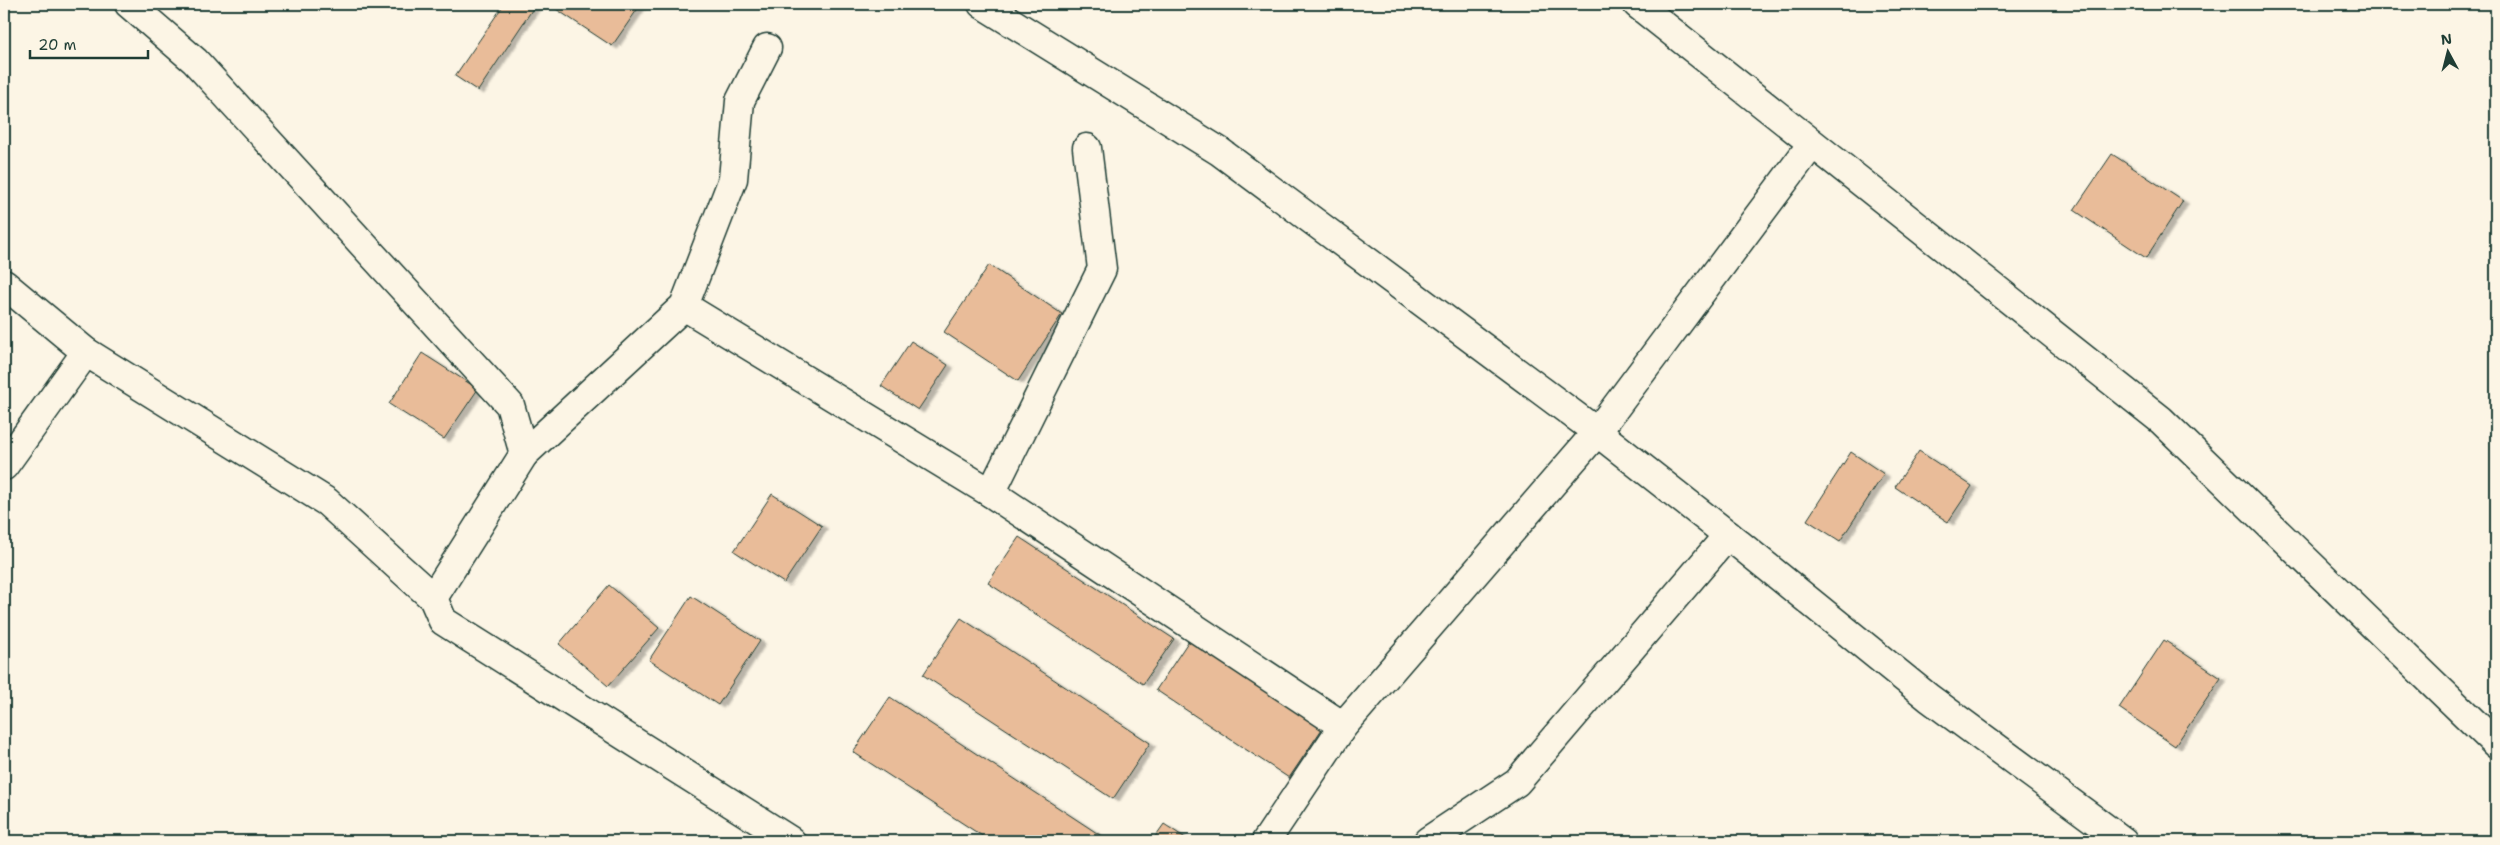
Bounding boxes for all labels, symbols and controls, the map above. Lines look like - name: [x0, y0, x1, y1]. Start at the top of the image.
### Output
- scale bar: [30, 28, 148, 60]
- north arrow: [2422, 28, 2472, 78]
- text: N: [2440, 29, 2453, 49]
- text: 20 m: [38, 35, 77, 55]

